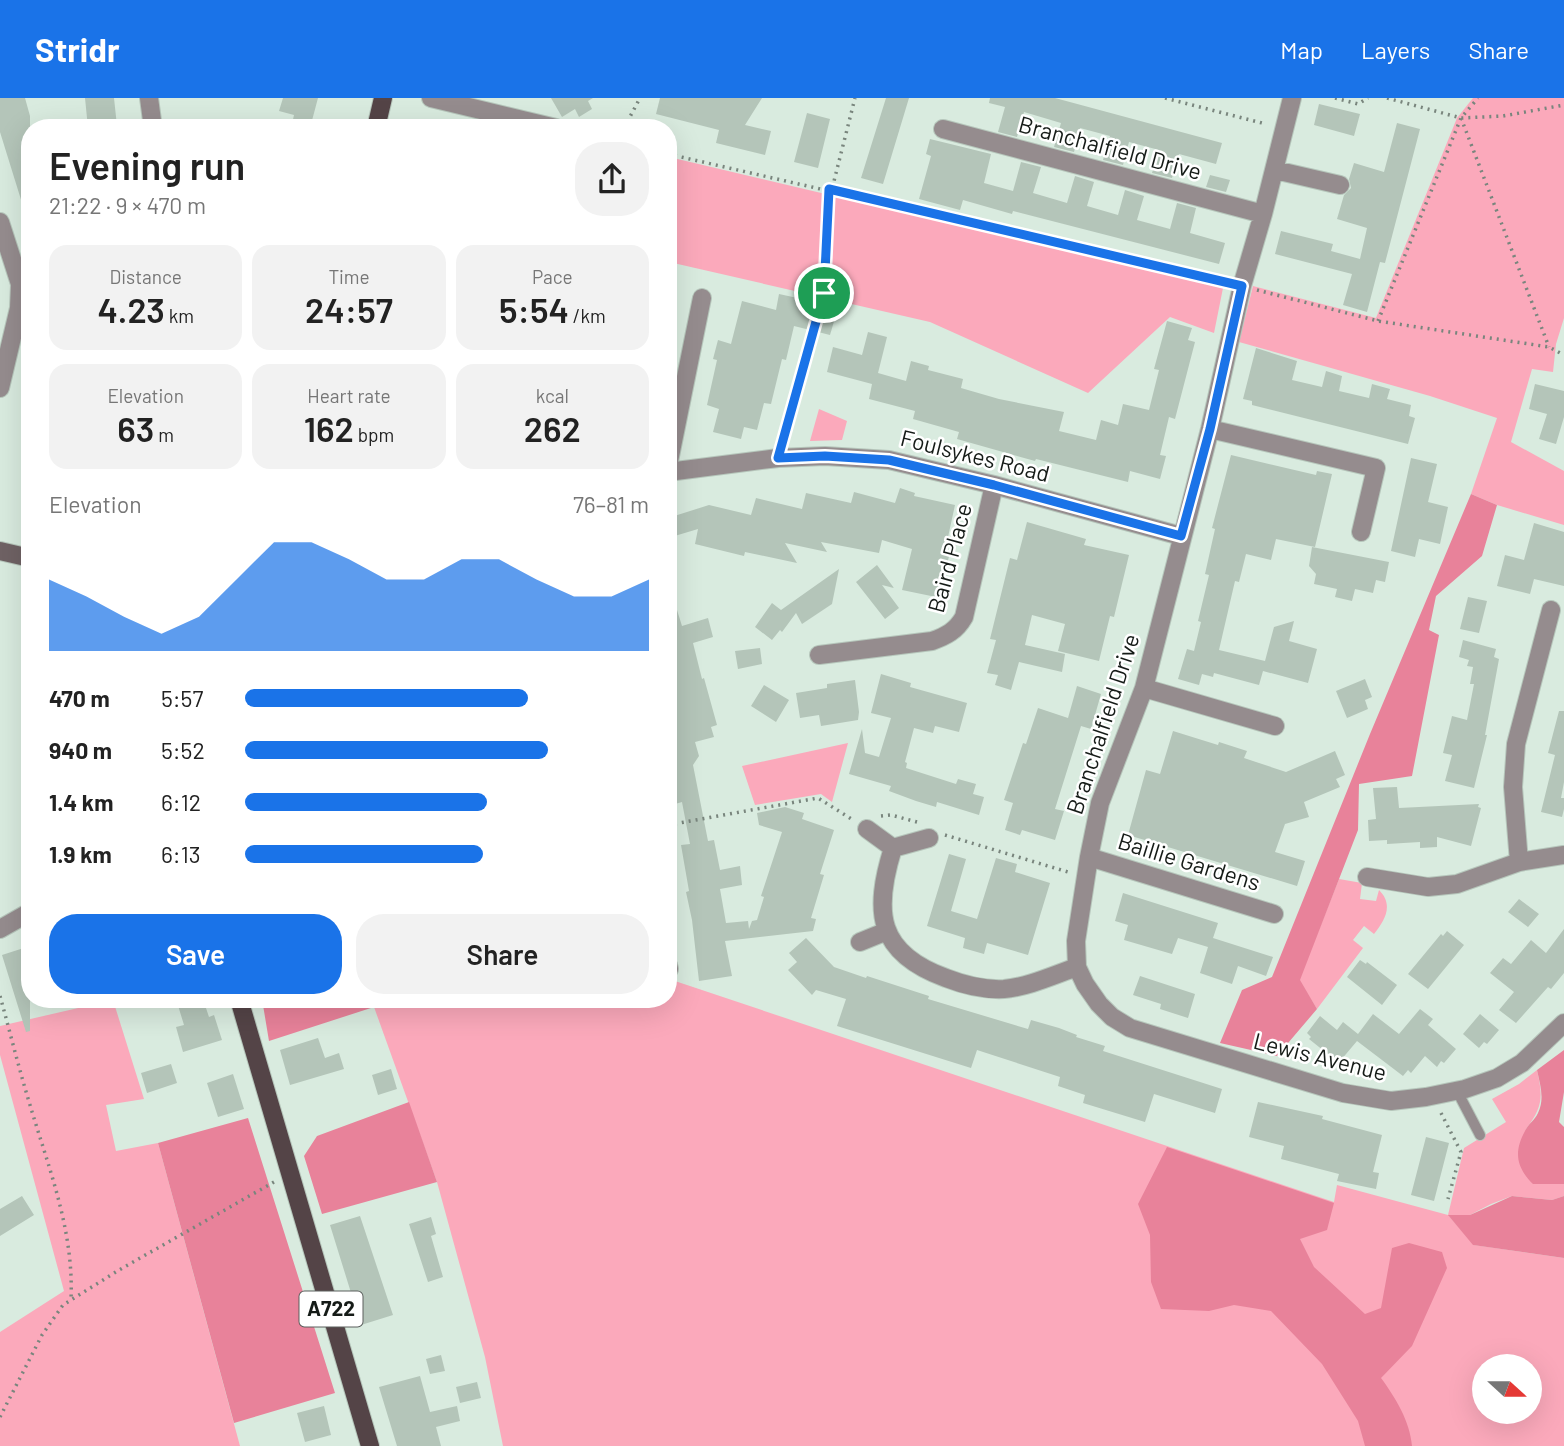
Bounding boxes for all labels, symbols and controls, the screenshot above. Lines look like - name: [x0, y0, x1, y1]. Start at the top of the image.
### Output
- text: Stridr: [35, 29, 120, 69]
- text: Map: [1280, 35, 1323, 64]
- text: Layers: [1361, 35, 1430, 64]
- text: Share: [1468, 35, 1529, 64]
- street label: Branchalfield Drive: [1016, 109, 1205, 185]
- text: Evening run: [49, 142, 245, 188]
- button: share: [575, 142, 649, 216]
- text: 21:22 · 9 × 470 m: [49, 191, 206, 219]
- pin: [794, 263, 854, 323]
- text: Distance: [109, 265, 182, 288]
- text: Time: [328, 265, 370, 288]
- text: Pace: [532, 265, 573, 288]
- icon: arrive: [805, 274, 843, 312]
- text: 4.23: [97, 288, 165, 330]
- text: 24:57: [305, 288, 393, 330]
- text: 5:54: [499, 288, 569, 330]
- text: km: [165, 304, 194, 327]
- text: /km: [569, 304, 606, 327]
- text: Elevation: [107, 384, 184, 407]
- text: Heart rate: [307, 384, 391, 407]
- text: kcal: [536, 384, 569, 407]
- text: 63: [117, 407, 154, 449]
- text: 162: [304, 407, 354, 449]
- text: 262: [524, 407, 581, 449]
- text: m: [154, 423, 174, 446]
- text: bpm: [354, 423, 394, 446]
- street label: Foulsykes Road: [898, 423, 1053, 487]
- text: Elevation: [49, 490, 142, 518]
- text: 76–81 m: [573, 490, 649, 518]
- street label: Baird Place: [921, 500, 977, 616]
- street label: Branchalfield Drive: [1060, 630, 1144, 817]
- text: 470 m: [49, 684, 110, 712]
- text: 5:57: [161, 684, 203, 712]
- text: 940 m: [49, 736, 112, 764]
- text: 5:52: [161, 736, 205, 764]
- text: 1.4 km: [49, 788, 113, 816]
- text: 6:12: [161, 788, 201, 816]
- street label: Baillie Gardens: [1115, 826, 1264, 896]
- text: 1.9 km: [49, 840, 112, 868]
- text: 6:13: [161, 840, 201, 868]
- button: Save: [49, 914, 342, 994]
- button: Share: [356, 914, 649, 994]
- street label: Lewis Avenue: [1251, 1026, 1390, 1086]
- road number: A722: [300, 1292, 362, 1326]
- north arrow: [1472, 1354, 1542, 1424]
- map controls: [1472, 1354, 1542, 1424]

